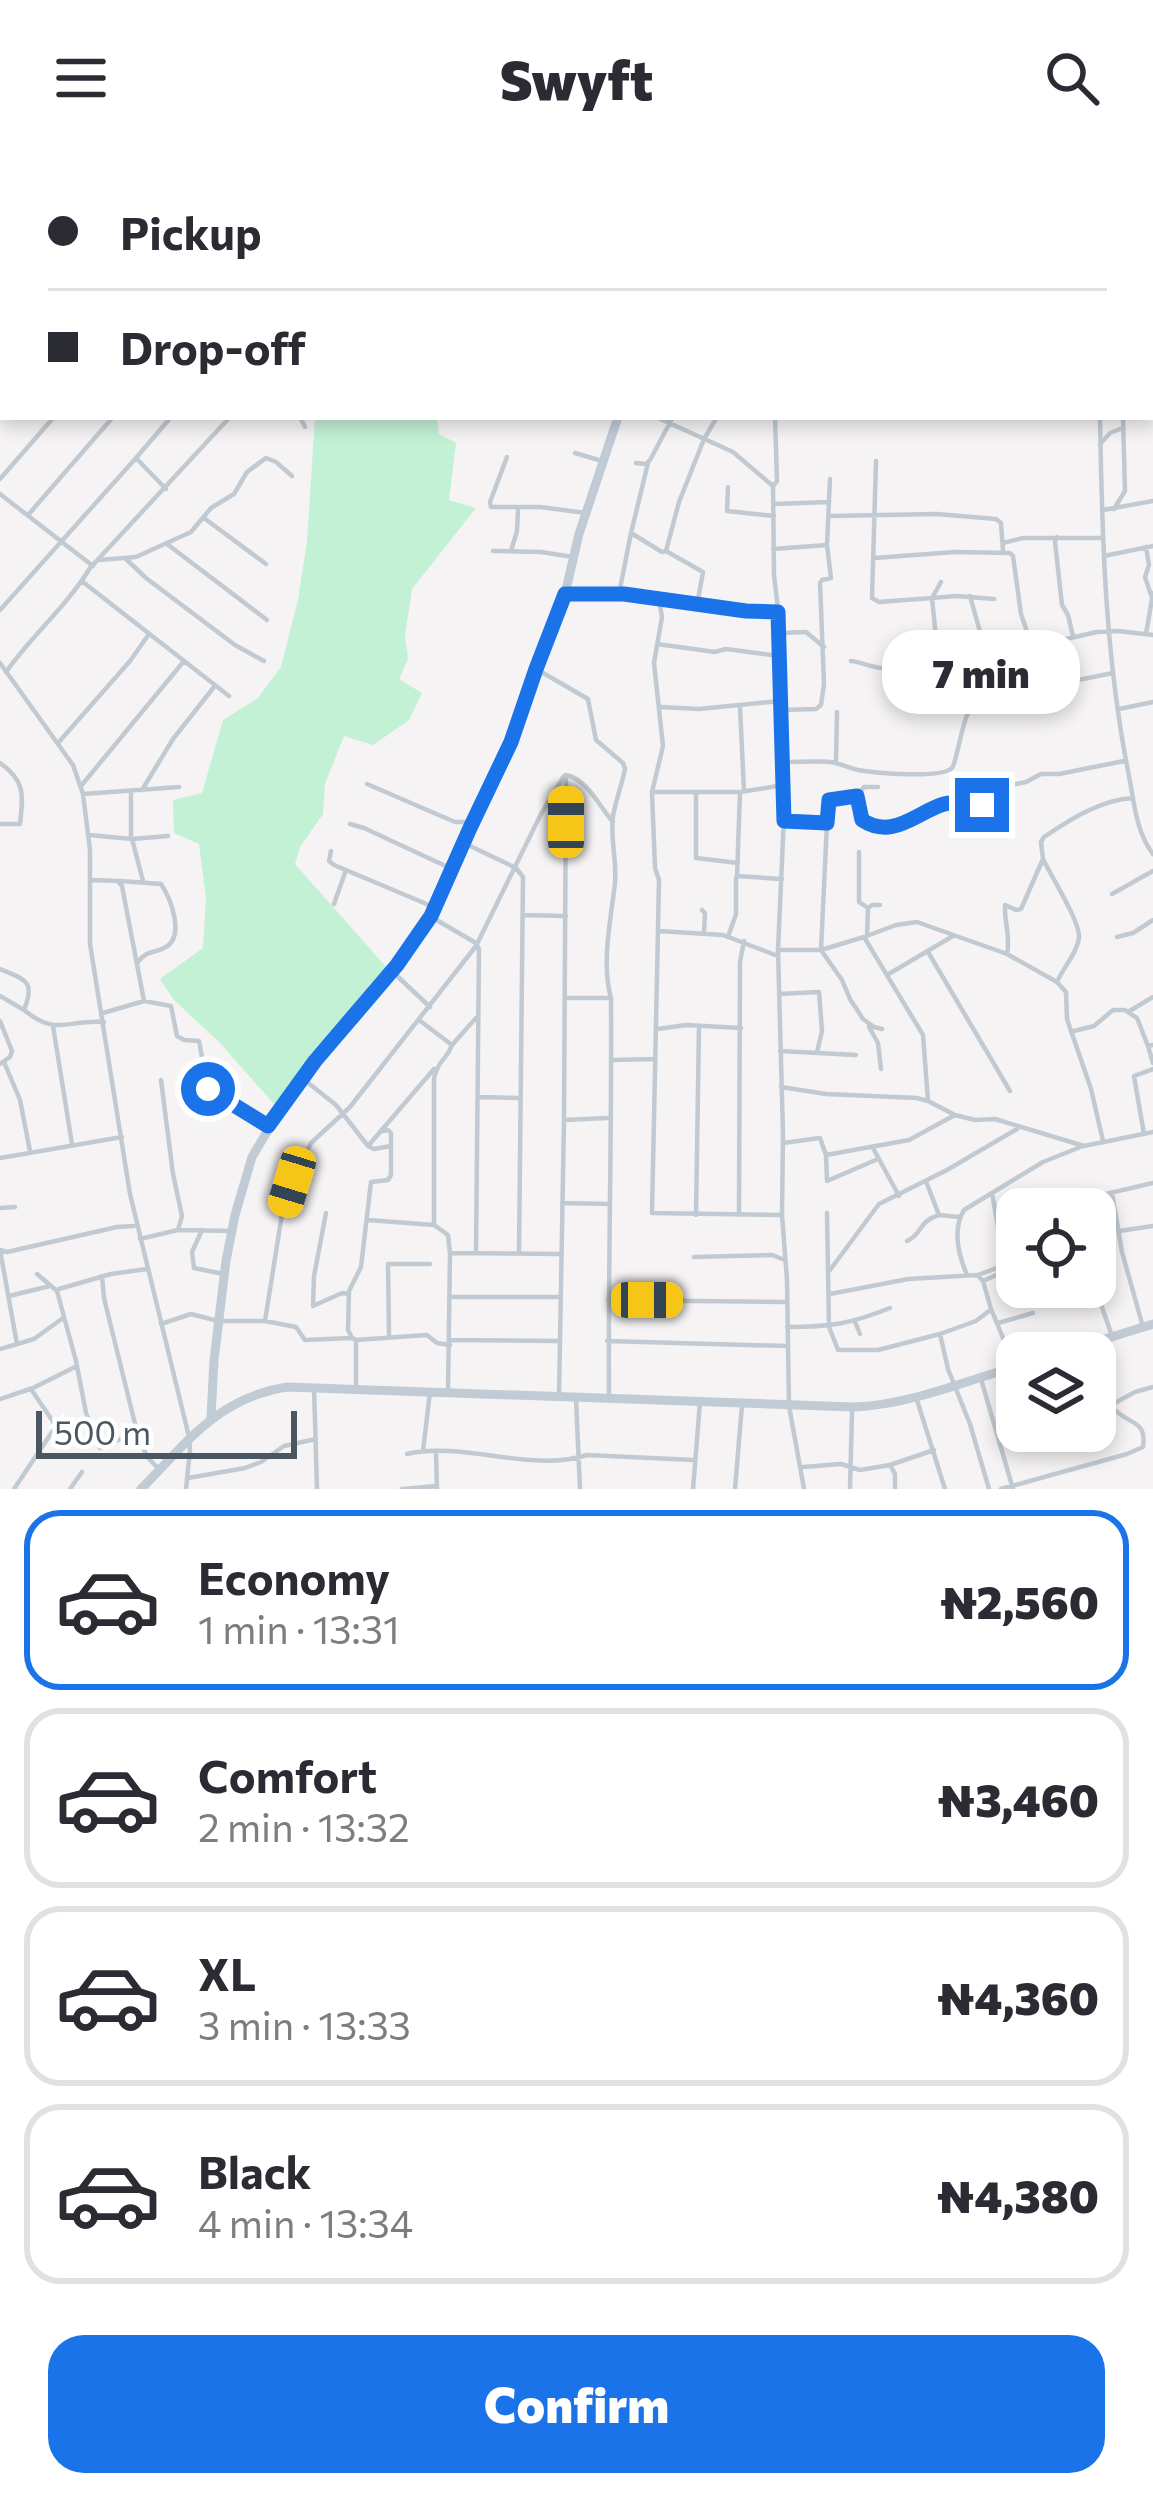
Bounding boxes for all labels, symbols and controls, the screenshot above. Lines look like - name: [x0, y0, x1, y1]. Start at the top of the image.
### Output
- icon: menu: [48, 45, 114, 111]
- text: Swyft: [500, 45, 653, 111]
- icon: search: [1039, 45, 1105, 111]
- text: Pickup: [120, 204, 262, 259]
- text: Drop-off: [120, 319, 306, 374]
- callout: 7 min: [883, 631, 1081, 715]
- text: 7 min: [932, 648, 1030, 696]
- route end: [955, 778, 1009, 832]
- car: [548, 786, 584, 858]
- route start: [181, 1062, 235, 1116]
- car: [264, 1142, 320, 1222]
- map controls: [996, 1188, 1116, 1452]
- button: locate: [996, 1188, 1116, 1308]
- car: [611, 1282, 683, 1318]
- button: layers: [996, 1332, 1116, 1452]
- scale bar: [36, 1405, 297, 1458]
- text: 500 m: [54, 1411, 151, 1452]
- icon: car: [54, 1546, 162, 1654]
- text: Economy: [198, 1549, 390, 1604]
- text: ₦2,560: [940, 1573, 1099, 1628]
- text: 1 min · 13:31: [198, 1604, 400, 1652]
- icon: car: [54, 1744, 162, 1852]
- text: Comfort: [198, 1747, 377, 1802]
- text: ₦3,460: [937, 1771, 1099, 1826]
- text: 2 min · 13:32: [198, 1802, 410, 1850]
- icon: car: [54, 1942, 162, 2050]
- text: XL: [198, 1945, 256, 2000]
- text: ₦4,360: [937, 1969, 1099, 2024]
- text: 3 min · 13:33: [198, 2000, 411, 2048]
- icon: car: [54, 2140, 162, 2248]
- text: Black: [198, 2143, 311, 2198]
- text: ₦4,380: [937, 2167, 1099, 2222]
- text: 4 min · 13:34: [198, 2198, 413, 2246]
- button: Confirm: [48, 2335, 1105, 2473]

